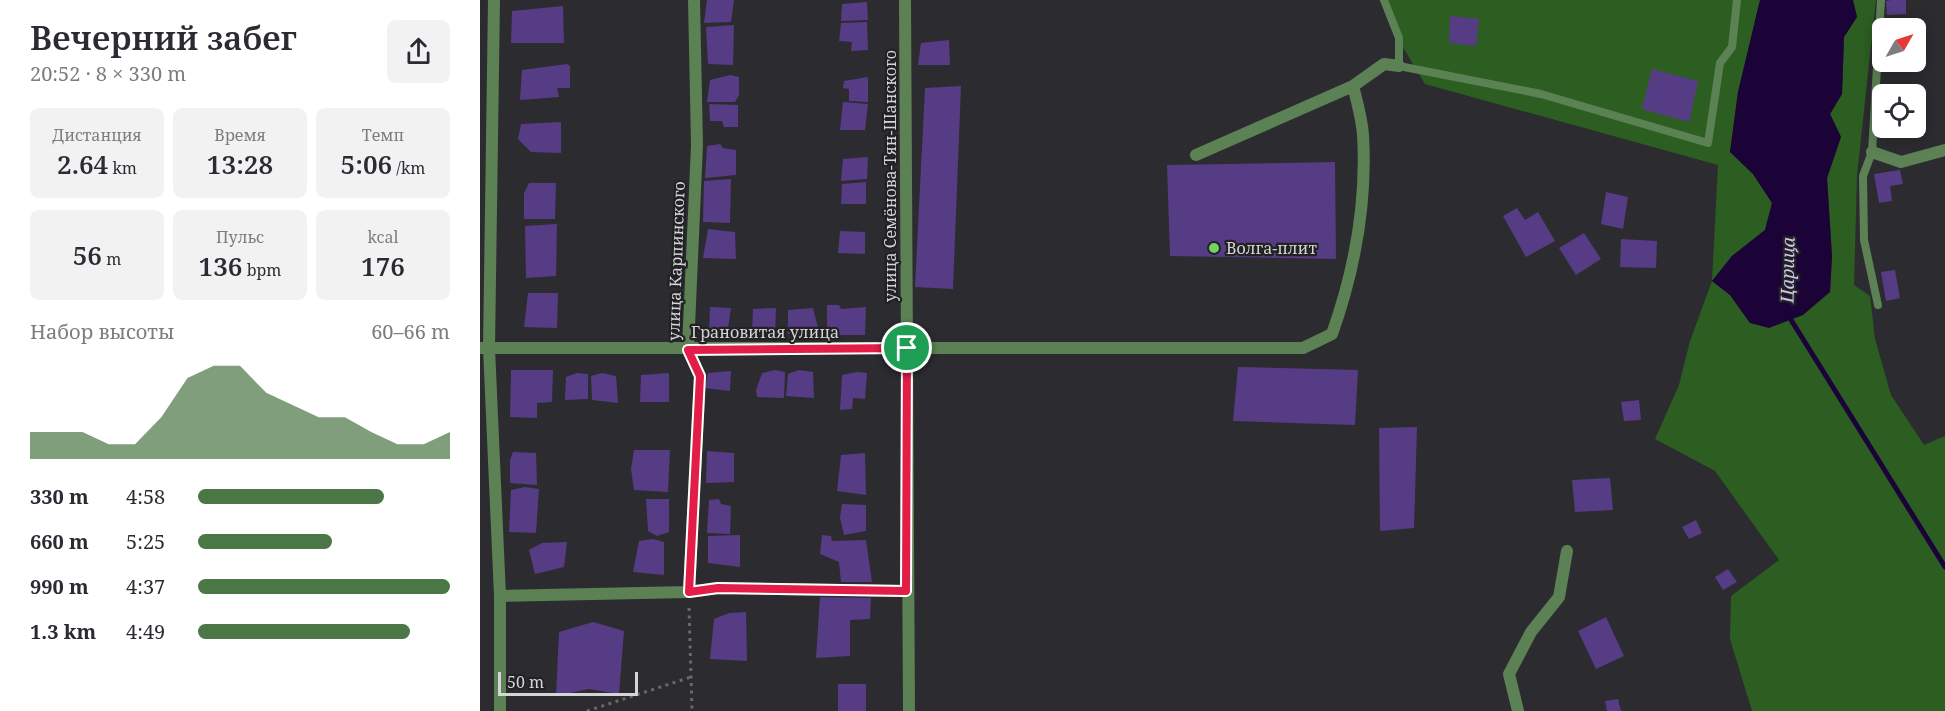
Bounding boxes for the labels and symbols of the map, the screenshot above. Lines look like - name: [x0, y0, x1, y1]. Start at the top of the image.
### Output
- north arrow: [1872, 18, 1926, 72]
- street label: улица Семёнова-Тян-Шанского: [879, 50, 901, 302]
- street label: улица Карпинского: [662, 181, 690, 341]
- place label: Волга-плит: [1226, 237, 1317, 259]
- water label: Царица: [1774, 237, 1800, 304]
- marker: Волга-плит: [1207, 241, 1221, 255]
- street label: Грановитая улица: [691, 321, 839, 343]
- pin: [881, 322, 932, 373]
- scale bar: [498, 669, 638, 696]

